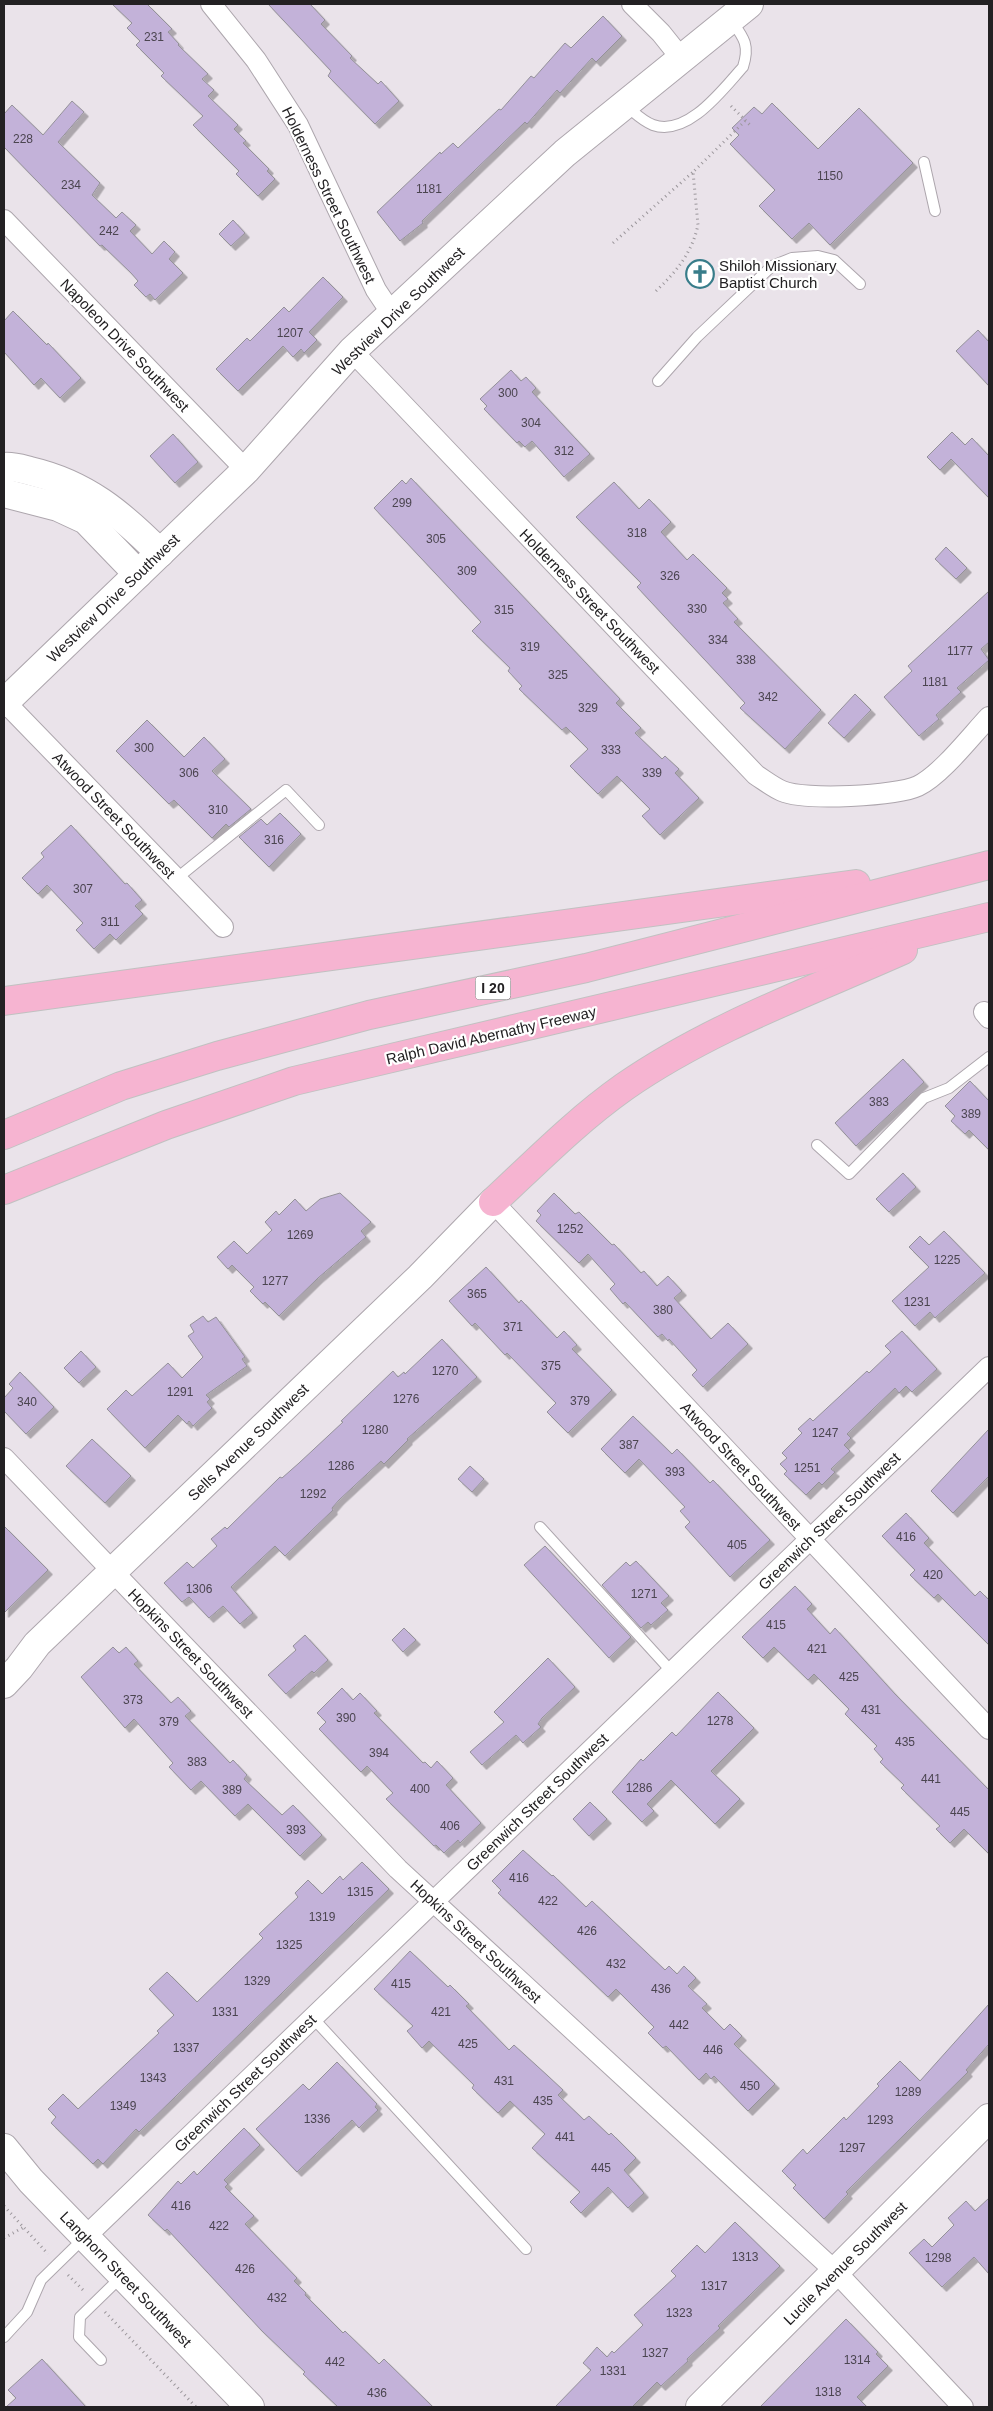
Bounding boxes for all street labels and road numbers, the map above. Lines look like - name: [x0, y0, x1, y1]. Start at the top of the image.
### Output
- street label: Holderness Street Southwest: [279, 104, 380, 287]
- street label: Westview Drive Southwest: [328, 243, 468, 379]
- street label: Napoleon Drive Southwest: [57, 275, 193, 415]
- street label: Holderness Street Southwest: [516, 525, 664, 677]
- street label: Westview Drive Southwest: [43, 530, 183, 666]
- street label: Atwood Street Southwest: [49, 749, 179, 882]
- road number: I 20: [476, 976, 510, 1000]
- street label: Ralph David Abernathy Freeway: [384, 1002, 598, 1067]
- street label: Sells Avenue Southwest: [184, 1380, 312, 1504]
- street label: Atwood Street Southwest: [677, 1399, 805, 1534]
- street label: Greenwich Street Southwest: [755, 1448, 904, 1593]
- street label: Hopkins Street Southwest: [125, 1585, 258, 1722]
- street label: Greenwich Street Southwest: [463, 1729, 612, 1874]
- street label: Hopkins Street Southwest: [407, 1876, 546, 2007]
- street label: Greenwich Street Southwest: [171, 2010, 320, 2155]
- street label: Lucile Avenue Southwest: [780, 2197, 911, 2328]
- street label: Langhorn Street Southwest: [57, 2208, 196, 2351]

